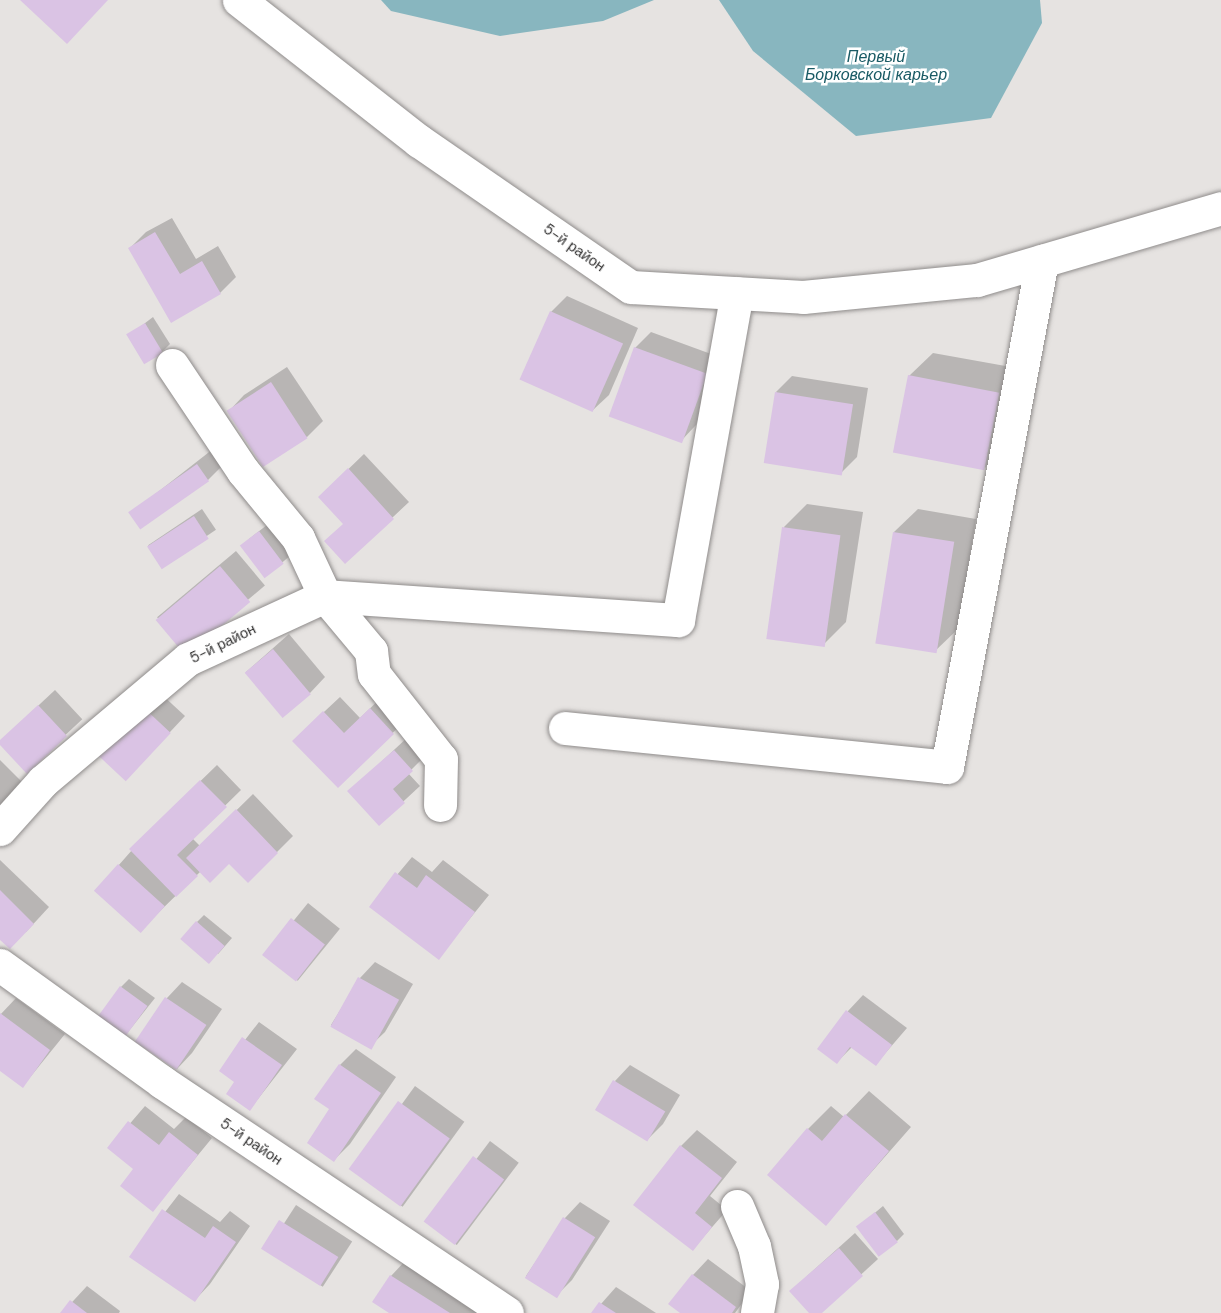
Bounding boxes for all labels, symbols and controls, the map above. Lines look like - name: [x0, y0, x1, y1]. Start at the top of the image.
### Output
- water label: Первый Борковской карьер: [805, 47, 947, 85]
- street label: 5-й район: [540, 220, 608, 276]
- street label: 5-й район: [187, 620, 259, 668]
- street label: 5-й район: [216, 1115, 286, 1169]

